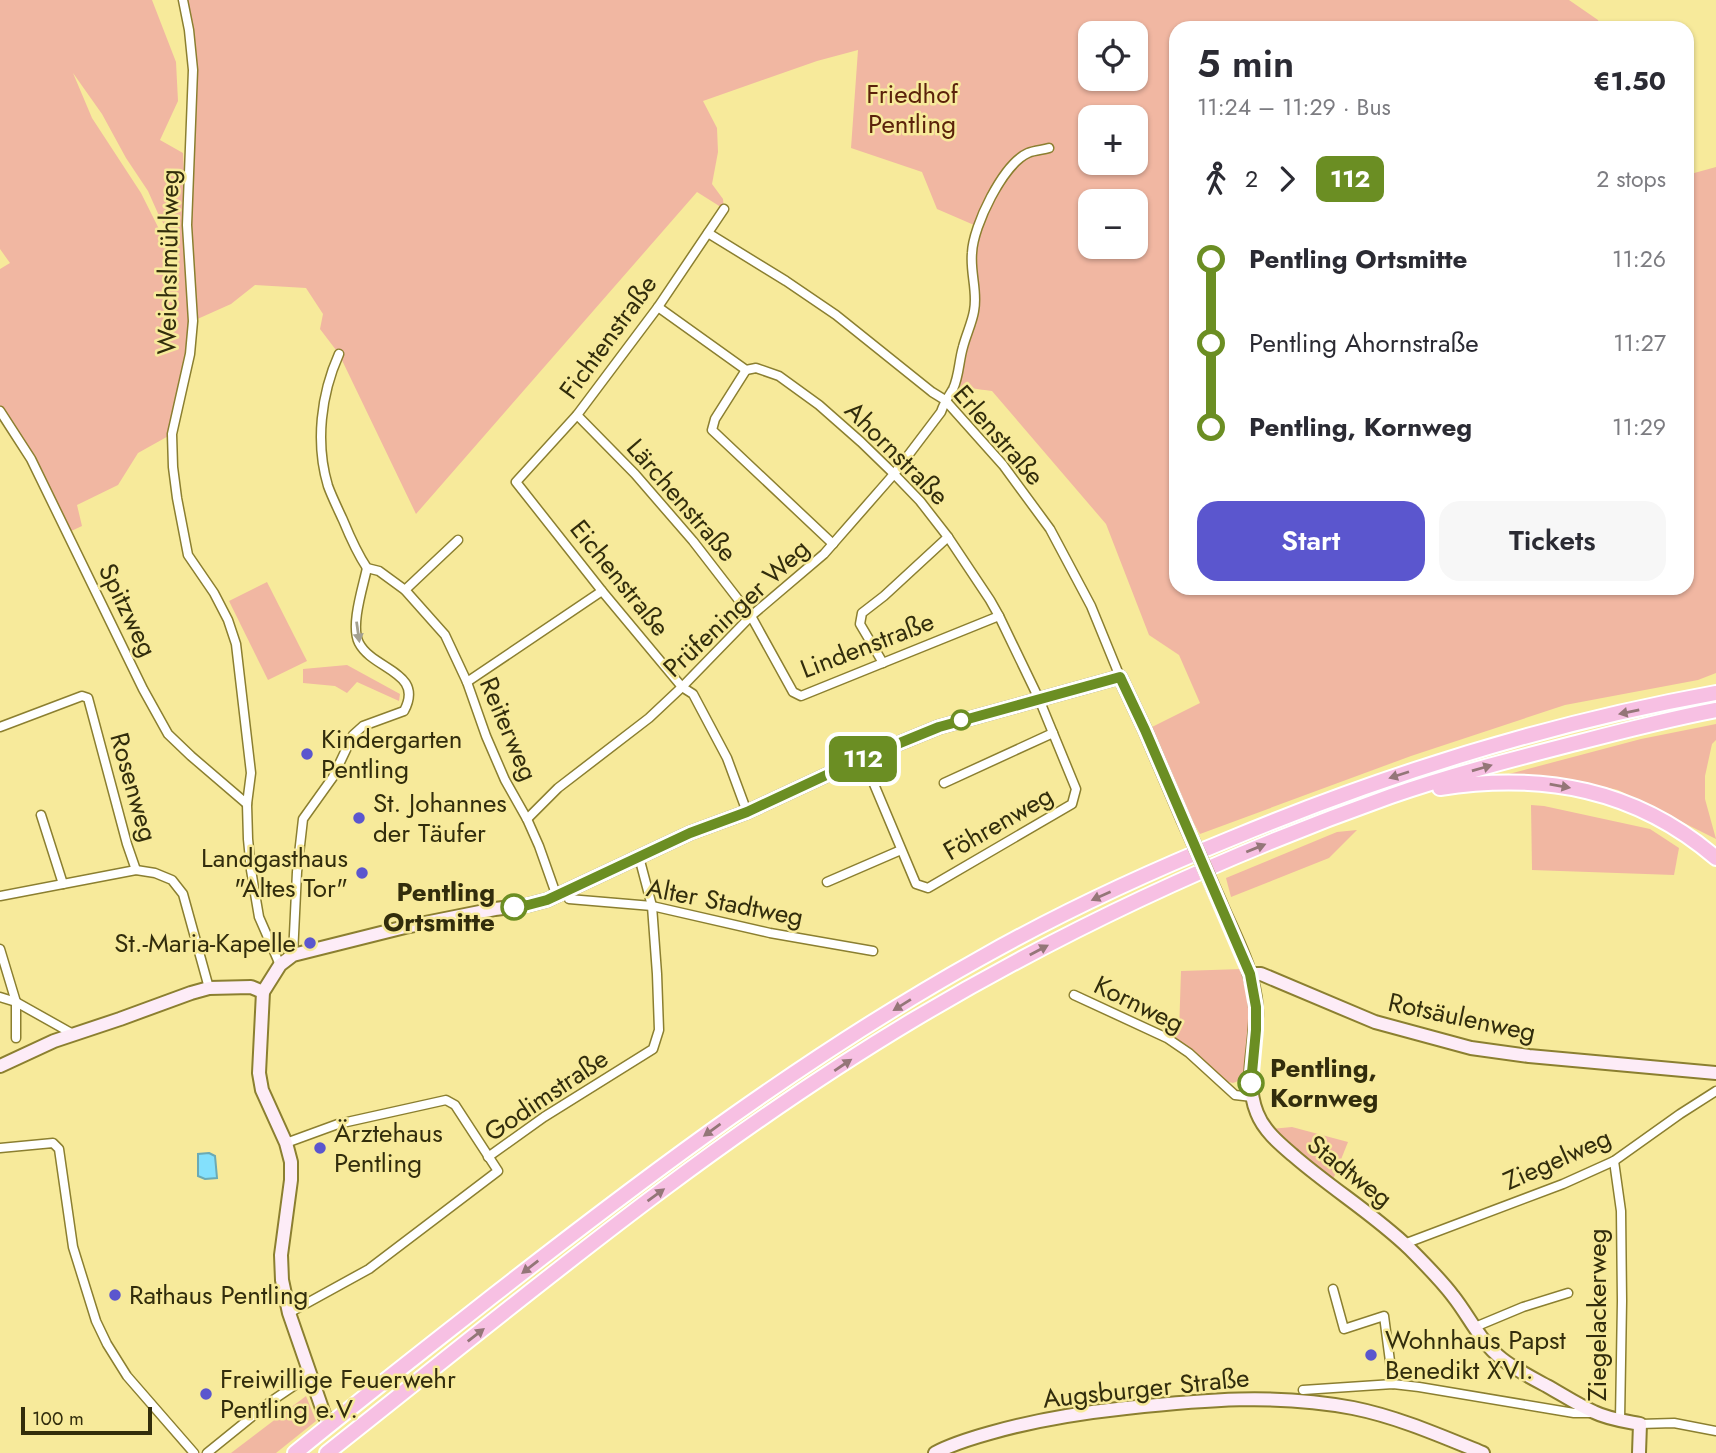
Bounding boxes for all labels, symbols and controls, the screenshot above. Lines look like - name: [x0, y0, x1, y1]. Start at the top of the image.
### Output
- map controls: [1078, 21, 1148, 259]
- button: locate: [1078, 21, 1148, 91]
- text: 5 min: [1197, 36, 1294, 91]
- text: €1.50: [1593, 62, 1666, 100]
- park label: Friedhof Pentling: [866, 75, 958, 143]
- text: 11:24 – 11:29 · Bus: [1197, 90, 1391, 124]
- button: +: [1078, 105, 1148, 175]
- icon: walk: [1197, 160, 1235, 198]
- icon: forward: [1268, 160, 1306, 198]
- text: 112: [1330, 161, 1370, 196]
- text: 2: [1245, 162, 1258, 196]
- text: 2 stops: [1596, 162, 1666, 196]
- street label: Weichslmühlweg: [147, 169, 189, 355]
- button: −: [1078, 189, 1148, 259]
- text: Pentling Ortsmitte: [1249, 240, 1467, 278]
- text: 11:26: [1612, 242, 1666, 276]
- street label: Fichtenstraße: [550, 267, 666, 407]
- text: Pentling Ahornstraße: [1249, 324, 1479, 362]
- text: 11:27: [1613, 326, 1666, 360]
- street label: Erlenstraße: [944, 376, 1054, 494]
- street label: Ahornstraße: [836, 392, 958, 514]
- text: Pentling, Kornweg: [1249, 408, 1472, 446]
- text: 11:29: [1612, 410, 1666, 444]
- street label: Lärchenstraße: [618, 430, 746, 570]
- button: Start: [1197, 501, 1425, 581]
- button: Tickets: [1439, 501, 1666, 581]
- street label: Eichenstraße: [561, 511, 679, 645]
- street label: Prüfeninger Weg: [654, 530, 818, 686]
- street label: Spitzweg: [89, 557, 167, 663]
- street label: Lindenstraße: [795, 602, 939, 688]
- one-way arrow: [353, 622, 364, 644]
- street label: Reiterweg: [470, 671, 548, 787]
- one-way arrow: [1618, 706, 1640, 717]
- unlabelled marker: [951, 710, 971, 730]
- place label: Kindergarten Pentling: [321, 720, 462, 788]
- street label: Rosenweg: [100, 728, 168, 846]
- line badge: 112: [823, 736, 903, 782]
- text: 112: [843, 741, 883, 776]
- marker: Kindergarten Pentling: [299, 746, 315, 762]
- one-way arrow: [1472, 762, 1493, 772]
- one-way arrow: [1388, 771, 1409, 781]
- street label: Föhrenweg: [936, 776, 1060, 870]
- one-way arrow: [1549, 780, 1571, 791]
- place label: St. Johannes der Täufer: [373, 784, 507, 852]
- marker: St. Johannes der Täufer: [351, 810, 367, 826]
- place label: Landgasthaus "Altes Tor": [201, 839, 348, 907]
- one-way arrow: [1246, 842, 1266, 854]
- marker: Landgasthaus "Altes Tor": [354, 865, 370, 881]
- street label: Alter Stadtweg: [643, 868, 807, 936]
- place label: Pentling Ortsmitte: [383, 873, 495, 941]
- one-way arrow: [1091, 890, 1111, 901]
- marker: Pentling Ortsmitte: [501, 894, 527, 920]
- place label: St.-Maria-Kapelle: [114, 924, 296, 962]
- marker: St.-Maria-Kapelle: [302, 935, 318, 951]
- one-way arrow: [1029, 944, 1049, 956]
- street label: Kornweg: [1088, 966, 1190, 1042]
- street label: Rotsäulenweg: [1385, 983, 1539, 1051]
- one-way arrow: [892, 999, 911, 1012]
- street label: Godimstraße: [476, 1039, 616, 1151]
- place label: Pentling, Kornweg: [1270, 1049, 1378, 1117]
- one-way arrow: [833, 1059, 852, 1072]
- marker: Pentling, Kornweg: [1238, 1070, 1264, 1096]
- place label: Ärztehaus Pentling: [334, 1114, 443, 1182]
- street label: Ziegelweg: [1497, 1118, 1617, 1200]
- one-way arrow: [703, 1123, 721, 1137]
- street label: Stadtweg: [1299, 1125, 1401, 1217]
- marker: Ärztehaus Pentling: [312, 1140, 328, 1156]
- one-way arrow: [647, 1188, 665, 1203]
- street label: Ziegelackerweg: [1578, 1228, 1616, 1402]
- one-way arrow: [521, 1259, 539, 1274]
- place label: Rathaus Pentling: [129, 1276, 308, 1314]
- marker: Rathaus Pentling: [107, 1287, 123, 1303]
- place label: Wohnhaus Papst Benedikt XVI.: [1385, 1321, 1567, 1389]
- one-way arrow: [467, 1327, 485, 1342]
- marker: Wohnhaus Papst Benedikt XVI.: [1363, 1347, 1379, 1363]
- street label: Augsburger Straße: [1041, 1358, 1251, 1418]
- place label: Freiwillige Feuerwehr Pentling e.V.: [220, 1360, 456, 1428]
- marker: Freiwillige Feuerwehr Pentling e.V.: [198, 1386, 214, 1402]
- scale bar: [21, 1404, 152, 1436]
- text: 100 m: [32, 1405, 84, 1432]

